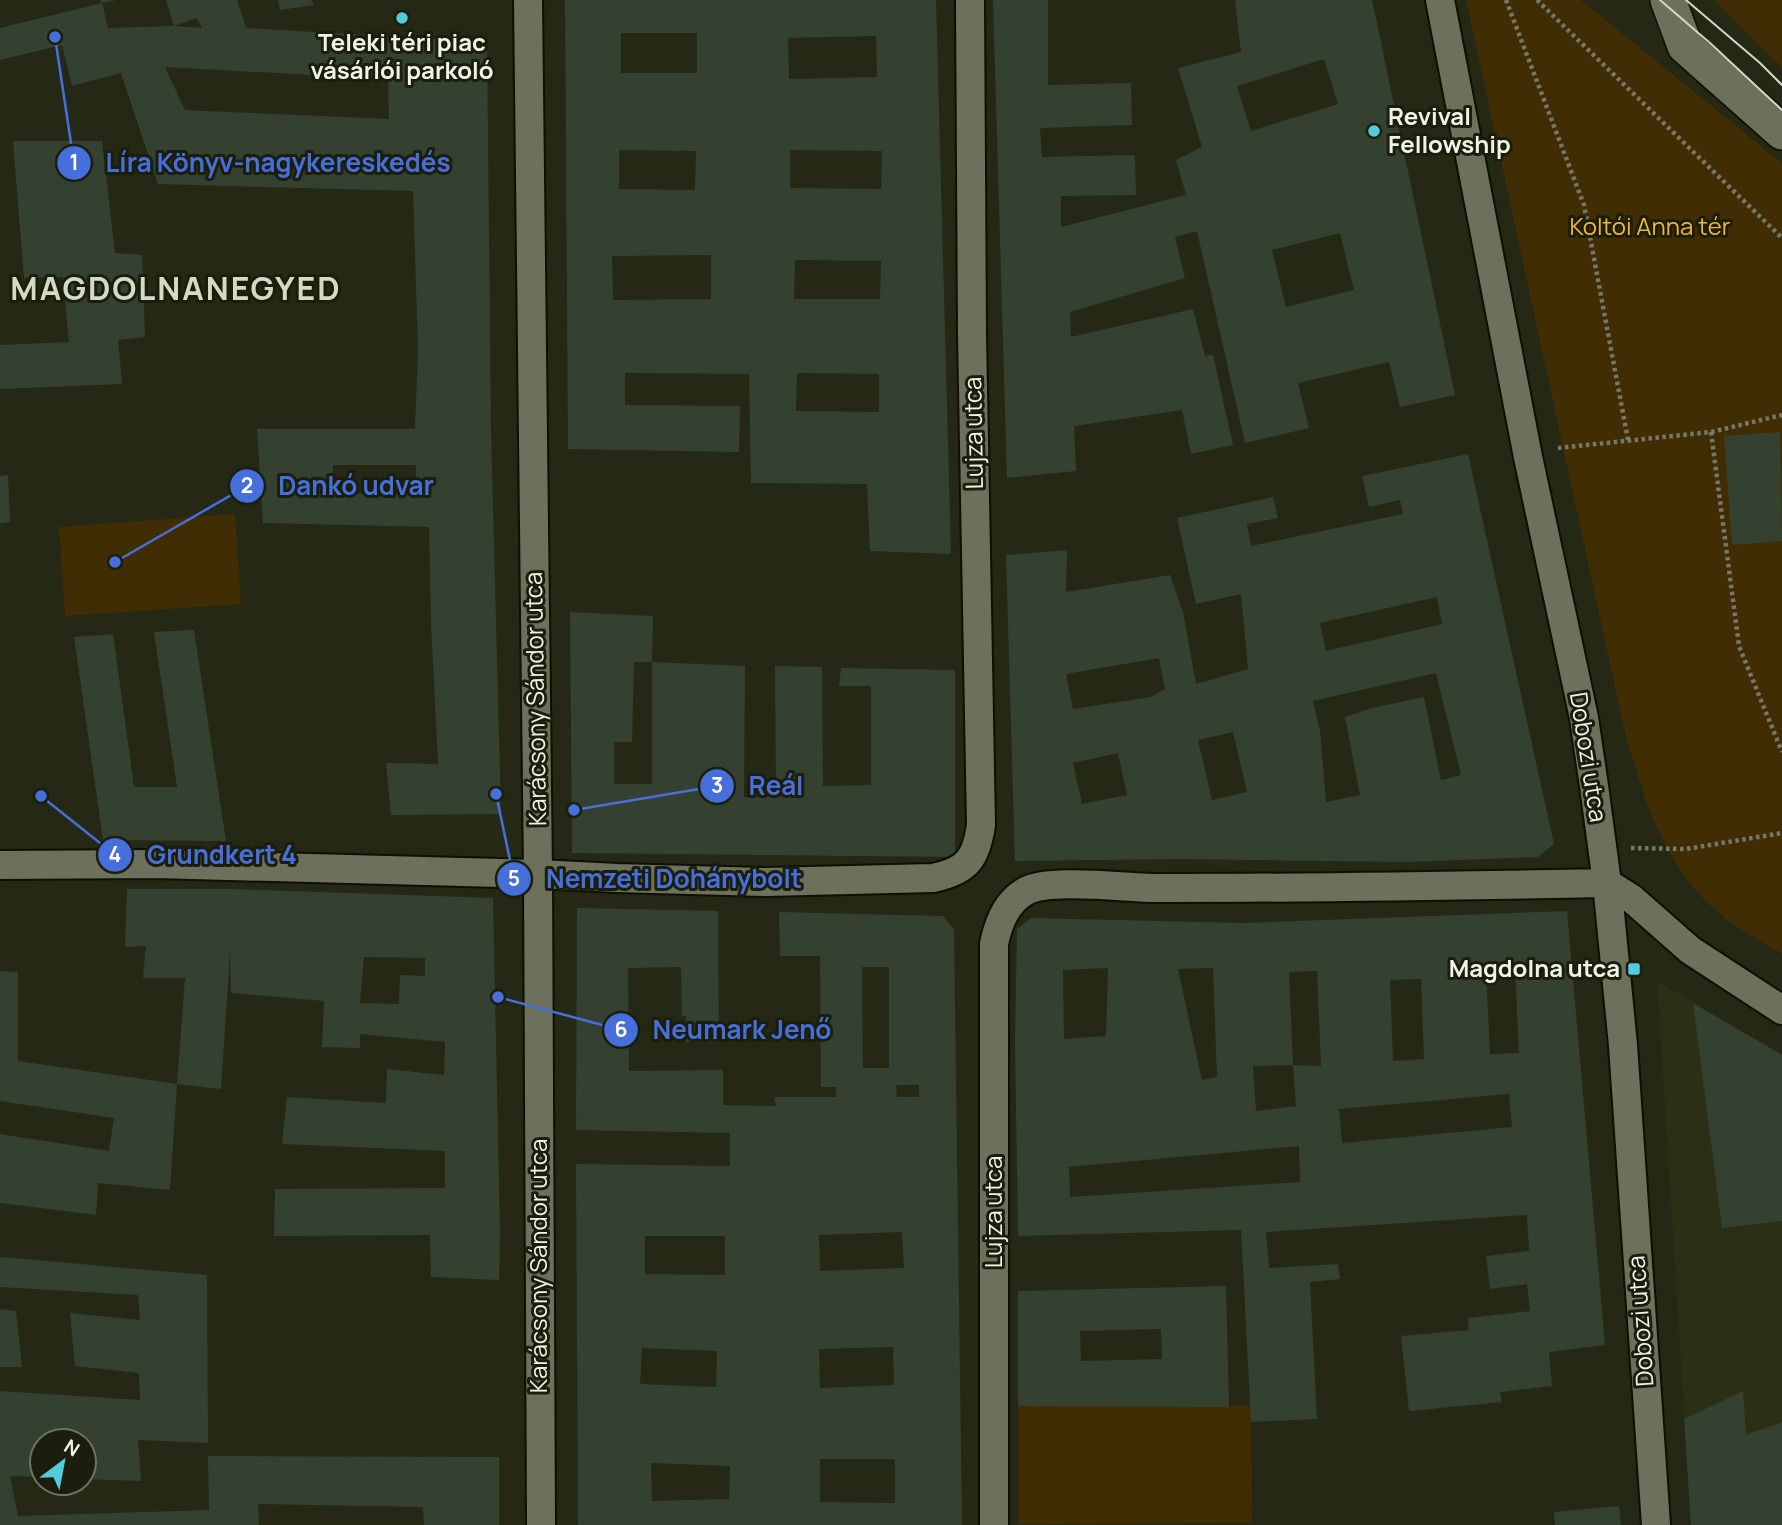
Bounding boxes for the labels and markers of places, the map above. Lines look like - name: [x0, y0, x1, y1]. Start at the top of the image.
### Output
- marker: Teleki téri piac vásárlói parkoló: [394, 10, 410, 26]
- place label: Teleki téri piac vásárlói parkoló: [310, 25, 494, 86]
- place label: Revival Fellowship: [1388, 99, 1511, 160]
- marker: Revival Fellowship: [1366, 123, 1382, 139]
- callout: Líra Könyv-nagykereskedés: [57, 140, 465, 187]
- callout: Dankó udvar: [229, 462, 448, 509]
- callout: Reál: [699, 762, 817, 809]
- callout: Grundkert 4: [98, 831, 311, 878]
- callout: Nemzeti Dohánybolt: [497, 855, 816, 902]
- place label: Magdolna utca: [1449, 951, 1620, 984]
- marker: Magdolna utca: [1626, 961, 1642, 977]
- callout: Neumark Jenő: [603, 1006, 845, 1053]

